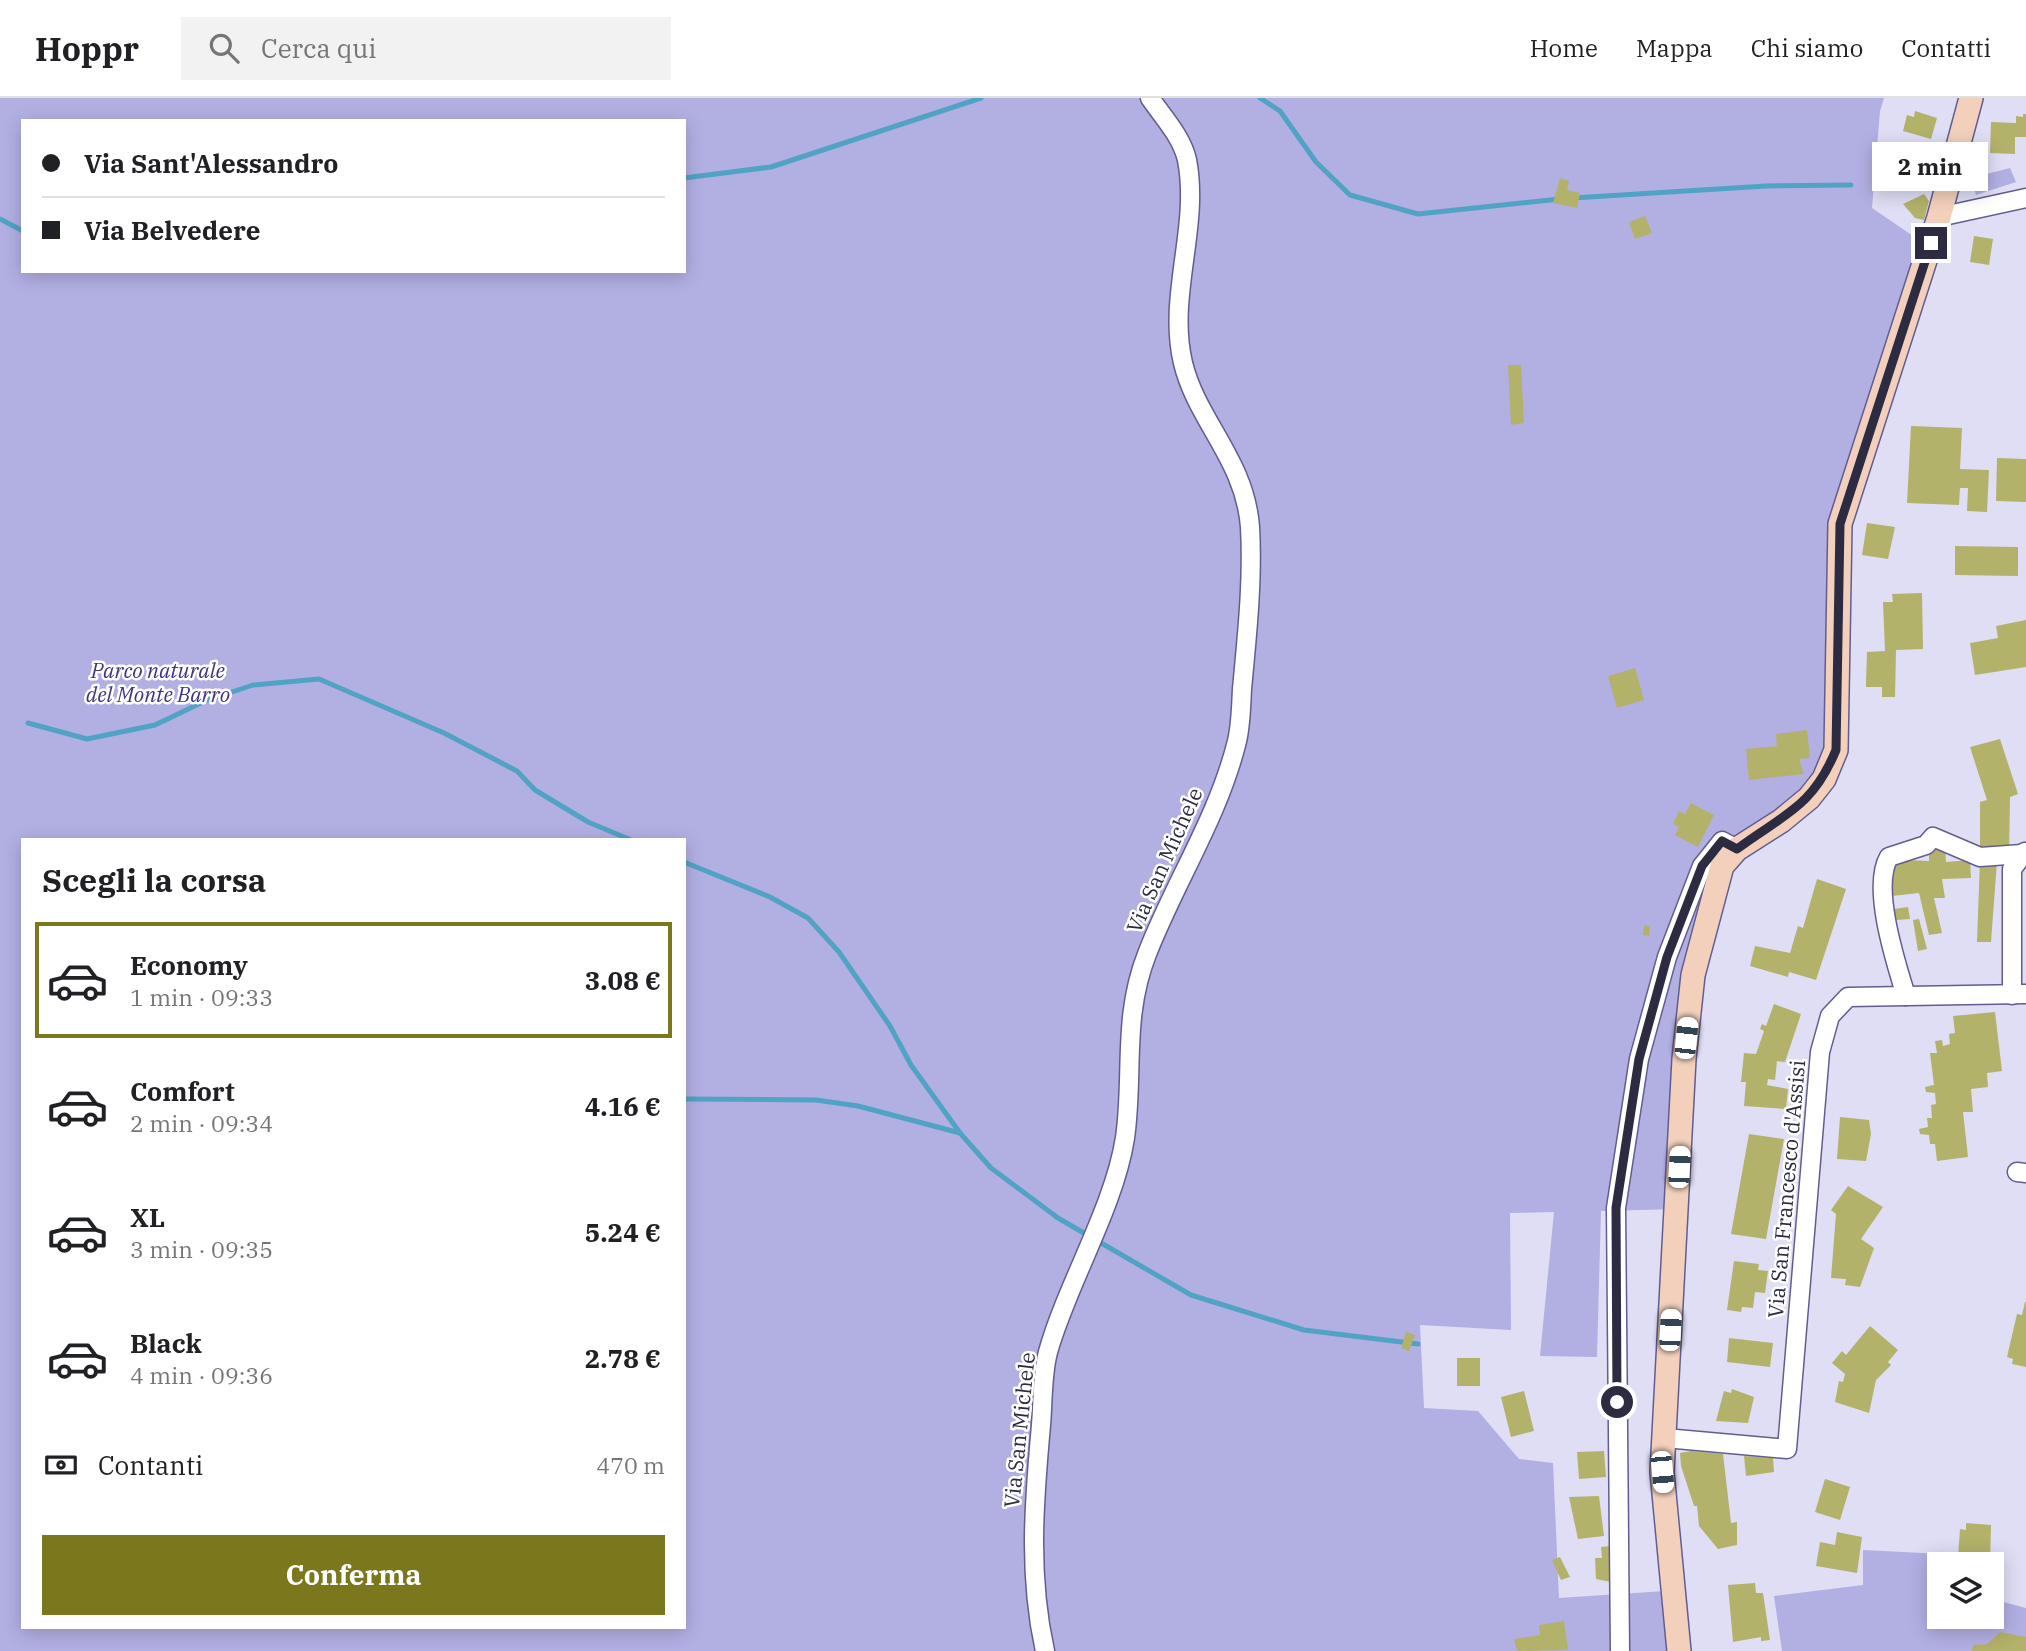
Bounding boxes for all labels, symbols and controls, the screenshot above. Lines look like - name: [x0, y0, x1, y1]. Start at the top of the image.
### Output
- search box: [181, 17, 671, 80]
- text: Hoppr: [35, 27, 139, 70]
- icon: search: [205, 29, 243, 67]
- text: Cerca qui: [261, 31, 377, 65]
- text: Home: [1530, 32, 1598, 64]
- text: Mappa: [1636, 32, 1713, 64]
- text: Chi siamo: [1751, 32, 1863, 64]
- text: Contatti: [1901, 32, 1991, 64]
- callout: 2 min: [1873, 142, 1989, 190]
- text: Via Sant'Alessandro: [84, 146, 338, 180]
- text: 2 min: [1898, 151, 1962, 181]
- text: Via Belvedere: [84, 213, 260, 247]
- route end: [1915, 227, 1947, 259]
- park label: Parco naturale del Monte Barro: [86, 656, 230, 708]
- street label: Via San Michele: [1119, 783, 1209, 937]
- text: Scegli la corsa: [42, 859, 266, 901]
- text: Economy: [130, 948, 248, 982]
- icon: car: [46, 949, 109, 1012]
- text: 3.08 €: [585, 963, 661, 997]
- text: 1 min · 09:33: [130, 982, 273, 1012]
- car: [1674, 1016, 1699, 1060]
- street label: Via San Francesco d'Assisi: [1761, 1059, 1811, 1319]
- text: Comfort: [130, 1074, 235, 1108]
- icon: car: [46, 1075, 109, 1138]
- text: 4.16 €: [585, 1089, 661, 1123]
- text: 2 min · 09:34: [130, 1108, 273, 1138]
- car: [1668, 1145, 1691, 1189]
- text: XL: [130, 1200, 165, 1234]
- icon: car: [46, 1201, 109, 1264]
- text: 5.24 €: [585, 1215, 661, 1249]
- text: 3 min · 09:35: [130, 1234, 273, 1264]
- car: [1659, 1308, 1682, 1352]
- text: Black: [130, 1326, 202, 1360]
- icon: car: [46, 1327, 109, 1390]
- text: 2.78 €: [585, 1341, 661, 1375]
- street label: Via San Michele: [997, 1351, 1041, 1509]
- text: 4 min · 09:36: [130, 1360, 273, 1390]
- route start: [1601, 1386, 1633, 1418]
- icon: cash: [42, 1446, 80, 1484]
- text: Contanti: [98, 1448, 203, 1482]
- text: 470 m: [596, 1450, 665, 1480]
- car: [1650, 1450, 1675, 1494]
- button: Conferma: [42, 1535, 665, 1615]
- map controls: [1927, 1552, 2004, 1629]
- button: layers: [1927, 1552, 2004, 1629]

